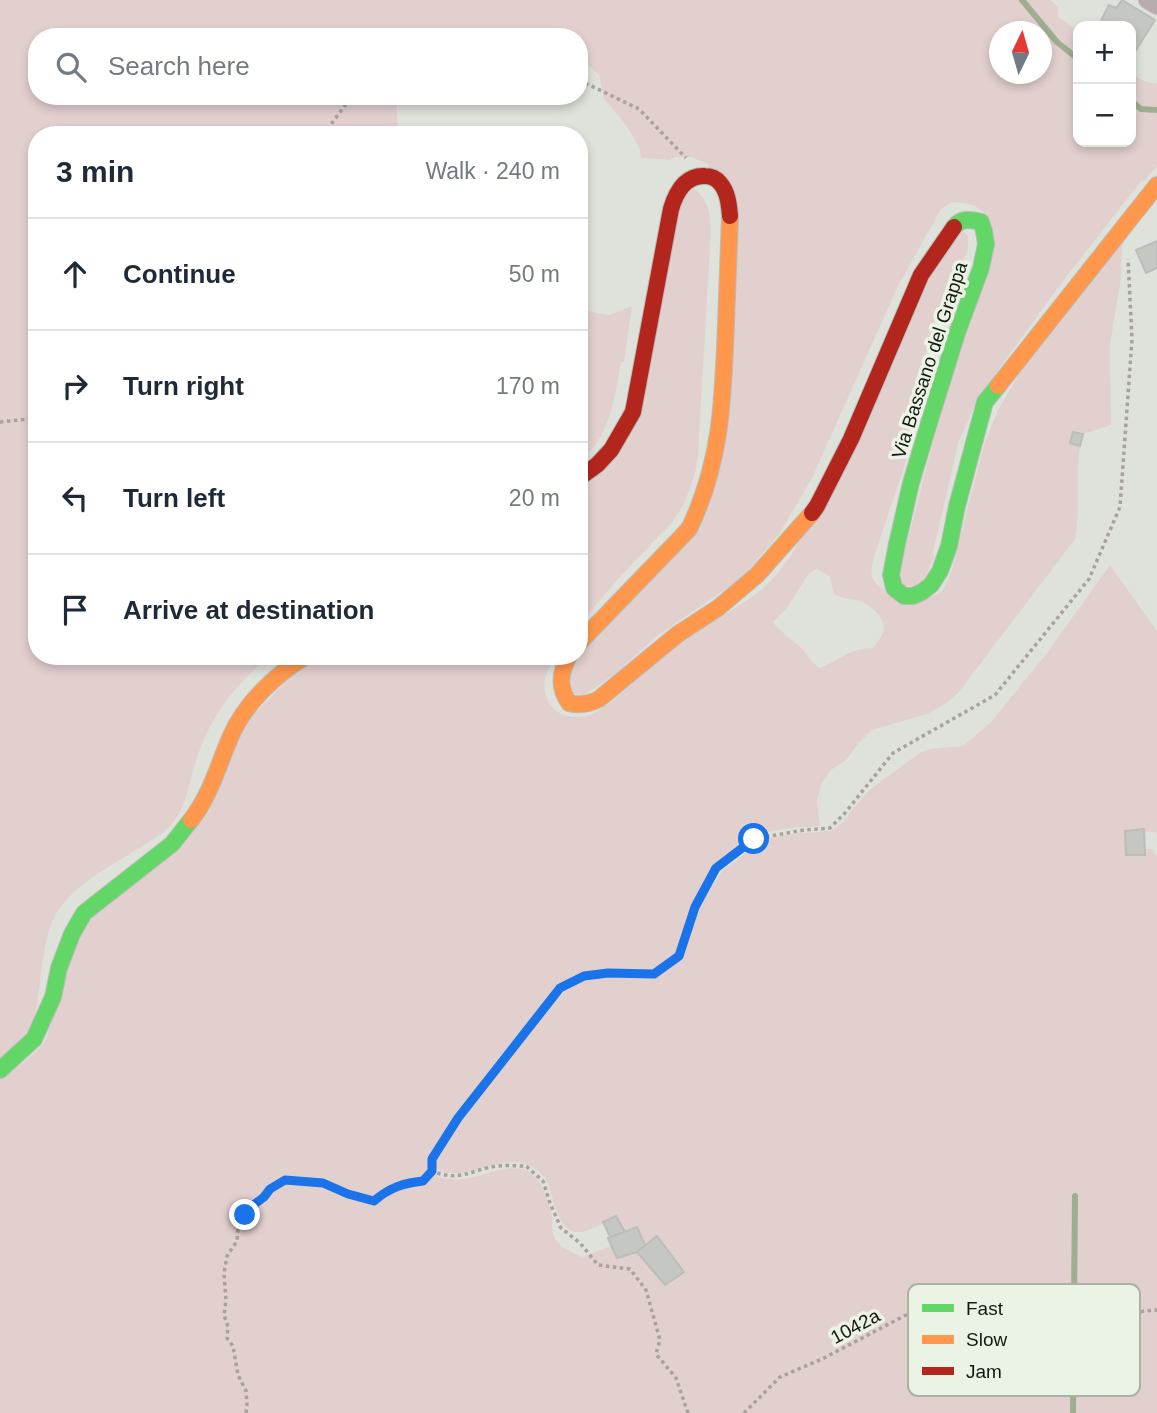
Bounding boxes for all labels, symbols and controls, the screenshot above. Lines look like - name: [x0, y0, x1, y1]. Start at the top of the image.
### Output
- north arrow: [989, 21, 1052, 84]
- map controls: [1073, 21, 1136, 147]
- button: +: [1073, 21, 1136, 84]
- search box: [28, 28, 588, 105]
- icon: search: [52, 48, 90, 86]
- text: Search here: [108, 51, 250, 81]
- button: −: [1073, 84, 1136, 147]
- text: 3 min: [56, 155, 134, 188]
- text: Walk · 240 m: [425, 158, 560, 184]
- icon: ahead: [56, 255, 94, 293]
- text: Continue: [123, 259, 236, 289]
- street label: Via Bassano del Grappa: [888, 259, 971, 461]
- text: 50 m: [509, 261, 560, 287]
- icon: right: [56, 367, 94, 405]
- text: Turn right: [123, 371, 244, 401]
- text: 170 m: [496, 373, 560, 399]
- icon: left: [56, 479, 94, 517]
- text: Turn left: [123, 483, 225, 513]
- text: 20 m: [509, 485, 560, 511]
- icon: arrive: [56, 591, 94, 629]
- text: Arrive at destination: [123, 595, 374, 625]
- route start: [738, 823, 769, 854]
- route end: [229, 1199, 260, 1230]
- legend: [908, 1284, 1140, 1396]
- text: Fast: [966, 1298, 1004, 1319]
- street label: 1042a: [827, 1305, 884, 1348]
- text: Slow: [966, 1329, 1007, 1350]
- text: Jam: [966, 1361, 1002, 1382]

